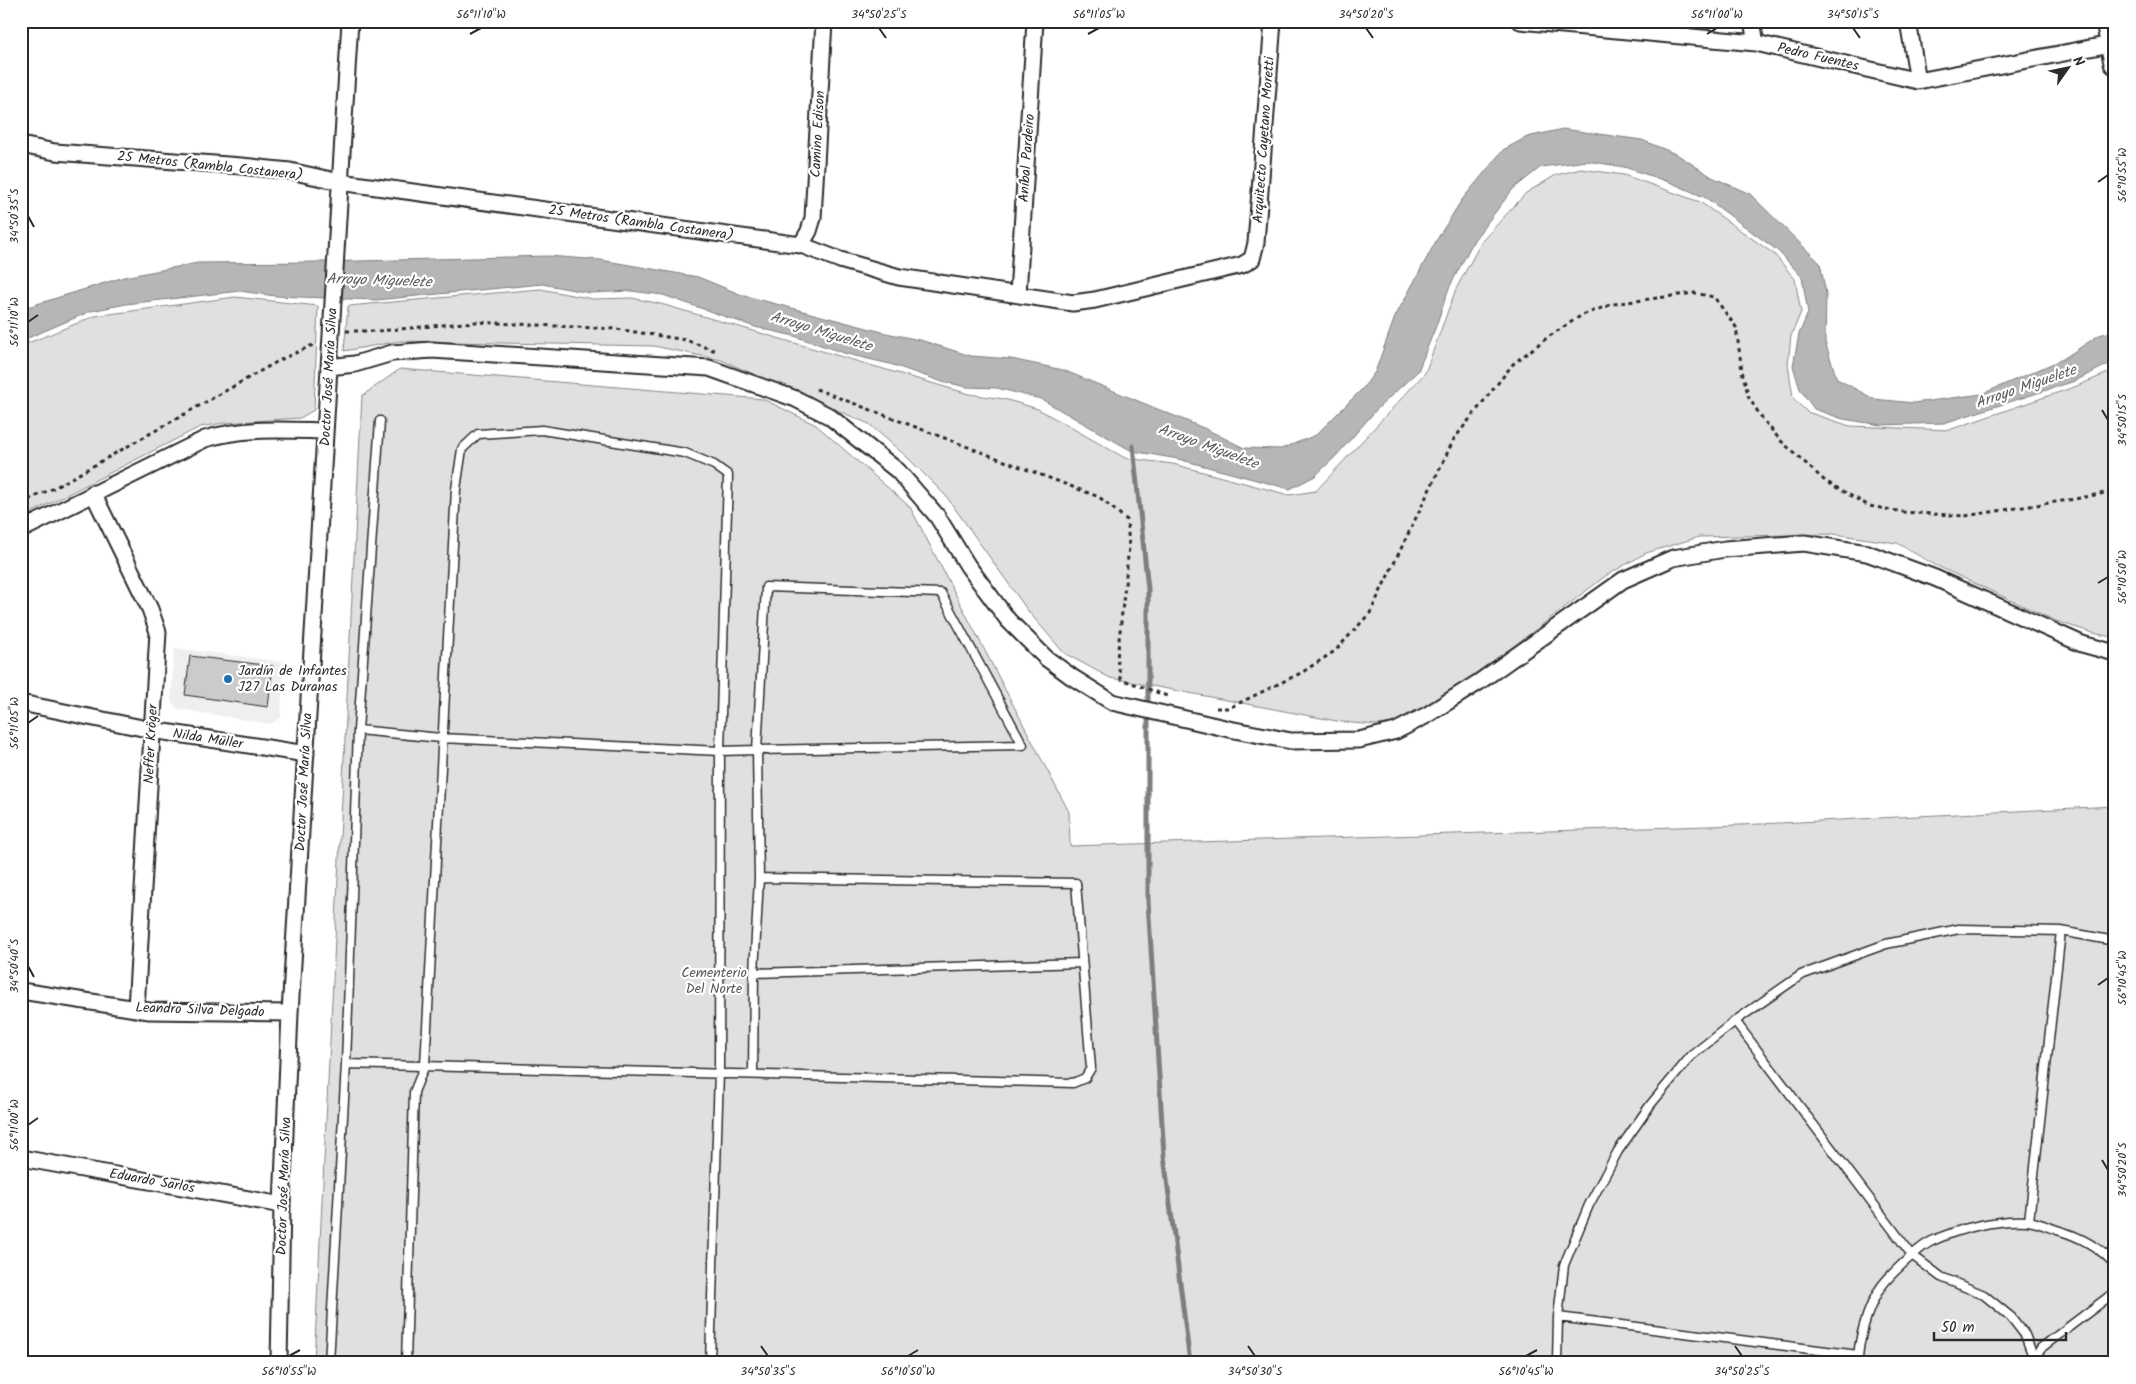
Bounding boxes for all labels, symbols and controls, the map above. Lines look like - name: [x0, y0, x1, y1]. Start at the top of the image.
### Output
- text: 56°11'10"W: [456, 5, 506, 24]
- text: 34°50'25"S: [851, 5, 907, 24]
- text: 56°11'05"W: [1073, 5, 1125, 24]
- text: 34°50'20"S: [1338, 5, 1394, 24]
- text: 56°11'00"W: [1691, 5, 1743, 24]
- text: 34°50'15"S: [1827, 5, 1880, 24]
- street label: Pedro Fuentes: [1775, 37, 1861, 77]
- north arrow: [2044, 42, 2094, 92]
- text: N: [2066, 52, 2090, 71]
- street label: Arquitecto Cayetano Moretti: [1247, 55, 1281, 224]
- street label: Camino Edison: [805, 90, 831, 178]
- street label: Aníbal Pardeiro: [1013, 113, 1041, 203]
- street label: 25 Metros (Rambla Costanera): [116, 145, 304, 187]
- text: 56°10'55"W: [2113, 148, 2132, 202]
- text: 34°50'35"S: [5, 188, 24, 244]
- street label: 25 Metros (Rambla Costanera): [547, 199, 735, 247]
- water label: Arroyo Miguelete: [326, 267, 433, 295]
- text: 56°11'10"W: [5, 297, 24, 347]
- water label: Arroyo Miguelete: [767, 305, 876, 359]
- street label: Doctor José María Silva: [314, 307, 344, 447]
- water label: Arroyo Miguelete: [1972, 358, 2081, 415]
- text: 34°50'15"S: [2113, 393, 2132, 446]
- water label: Arroyo Miguelete: [1154, 418, 1263, 477]
- text: 56°10'50"W: [2113, 550, 2132, 604]
- place label: Jardín de Infantes J27 Las Duranas: [238, 660, 347, 698]
- marker: Jardín de Infantes J27 Las Duranas: [222, 673, 234, 685]
- text: 56°11'05"W: [5, 697, 24, 749]
- street label: Neffer Kröger: [138, 702, 164, 784]
- street label: Doctor José María Silva: [289, 712, 319, 852]
- street label: Nilda Müller: [171, 723, 246, 756]
- text: 34°50'40"S: [5, 938, 24, 993]
- text: 56°10'45"W: [2113, 950, 2132, 1006]
- park label: Cementerio Del Norte: [681, 962, 747, 1000]
- street label: Leandro Silva Delgado: [135, 997, 265, 1023]
- text: 56°11'00"W: [5, 1099, 24, 1151]
- street label: Doctor José María Silva: [271, 1116, 297, 1256]
- text: 34°50'20"S: [2113, 1142, 2132, 1198]
- street label: Eduardo Sarlos: [108, 1163, 196, 1199]
- scale bar: [1934, 1309, 2066, 1341]
- text: 50 m: [1941, 1316, 1975, 1340]
- text: 56°10'55"W: [262, 1362, 316, 1381]
- text: 34°50'35"S: [740, 1362, 796, 1381]
- text: 56°10'50"W: [881, 1362, 935, 1381]
- text: 34°50'30"S: [1228, 1362, 1283, 1381]
- text: 56°10'45"W: [1498, 1362, 1554, 1381]
- text: 34°50'25"S: [1714, 1362, 1770, 1381]

